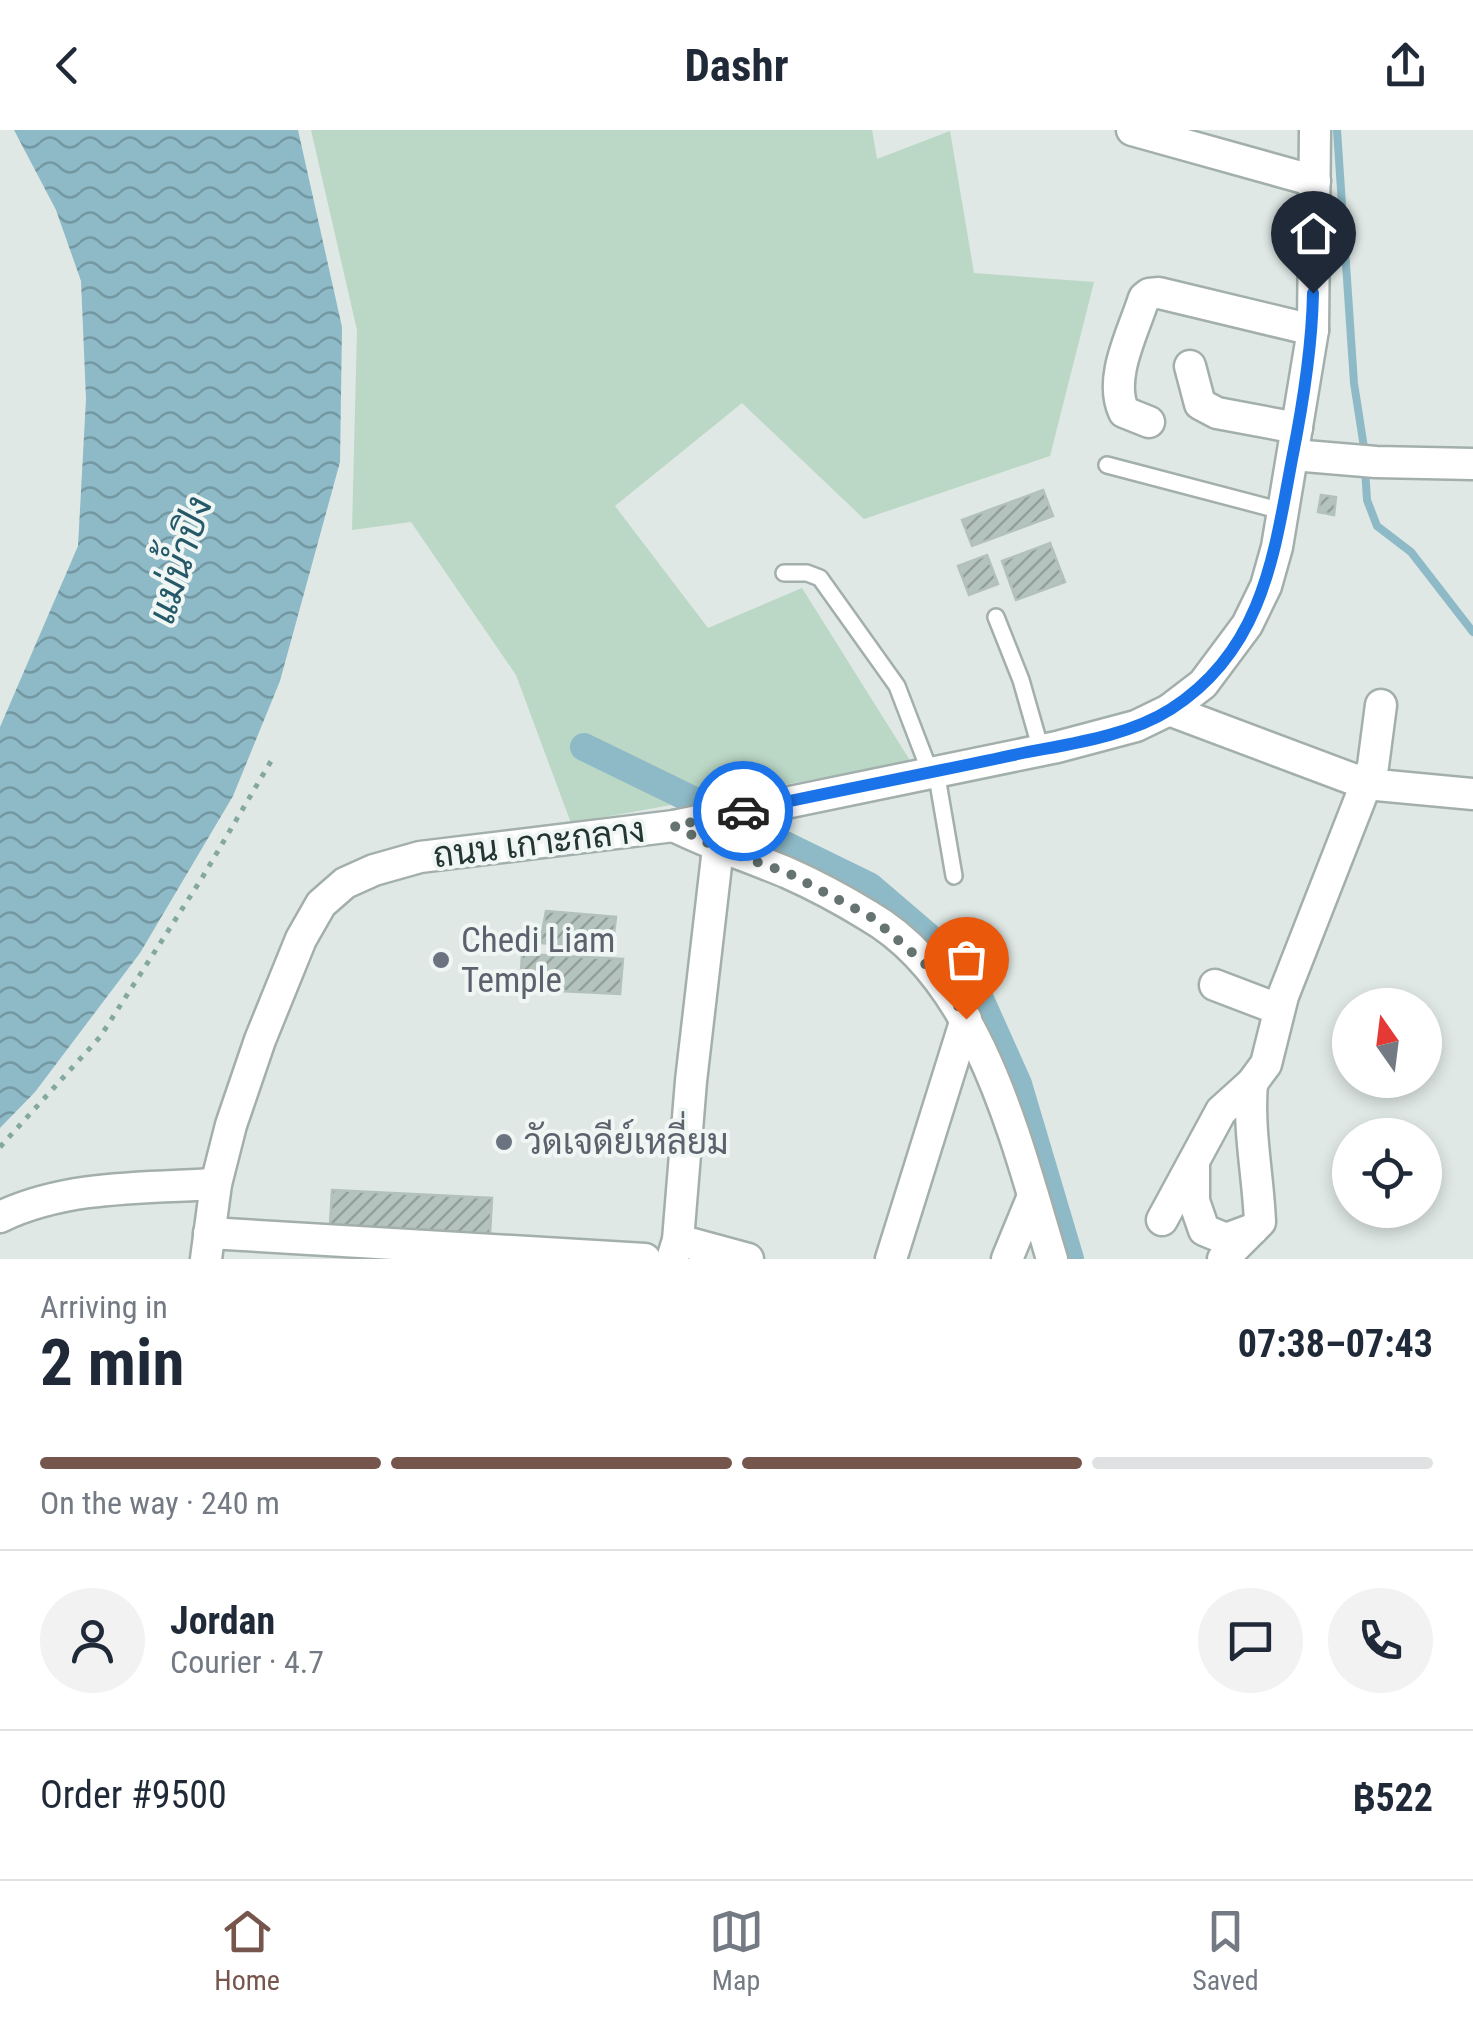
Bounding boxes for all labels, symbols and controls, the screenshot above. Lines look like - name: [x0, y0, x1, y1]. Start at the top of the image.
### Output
- icon: back: [40, 38, 95, 93]
- icon: share: [1378, 38, 1433, 93]
- text: Dashr: [684, 39, 789, 92]
- pin: [1271, 191, 1356, 294]
- icon: home: [1286, 206, 1341, 261]
- water label: แม่น้ำปิง: [129, 488, 221, 629]
- courier: [693, 761, 793, 861]
- icon: car: [716, 784, 771, 839]
- street label: ถนน เกาะกลาง: [431, 810, 647, 876]
- pin: [924, 917, 1009, 1020]
- place label: Chedi Liam Temple: [461, 920, 615, 1001]
- icon: bag: [939, 932, 994, 987]
- marker: Chedi Liam Temple: [430, 949, 452, 971]
- north arrow: [1332, 988, 1442, 1098]
- map controls: [1332, 988, 1442, 1228]
- place label: วัดเจดีย์เหลี่ยม: [524, 1111, 729, 1163]
- button: locate: [1332, 1118, 1442, 1228]
- marker: วัดเจดีย์เหลี่ยม: [493, 1131, 515, 1153]
- text: Arriving in: [40, 1288, 168, 1326]
- text: 07:38–07:43: [1238, 1322, 1433, 1366]
- text: 2 min: [40, 1325, 184, 1401]
- text: On the way · 240 m: [40, 1484, 280, 1522]
- button: person: [40, 1588, 145, 1693]
- button: chat: [1198, 1588, 1303, 1693]
- button: phone: [1328, 1588, 1433, 1693]
- text: Jordan: [170, 1599, 275, 1643]
- text: Courier · 4.7: [170, 1643, 324, 1681]
- text: Order #9500: [40, 1773, 227, 1817]
- text: ฿522: [1352, 1776, 1433, 1820]
- tab: Home: [214, 1904, 280, 1997]
- tab: Map: [709, 1904, 764, 1997]
- tab: Saved: [1192, 1904, 1259, 1997]

